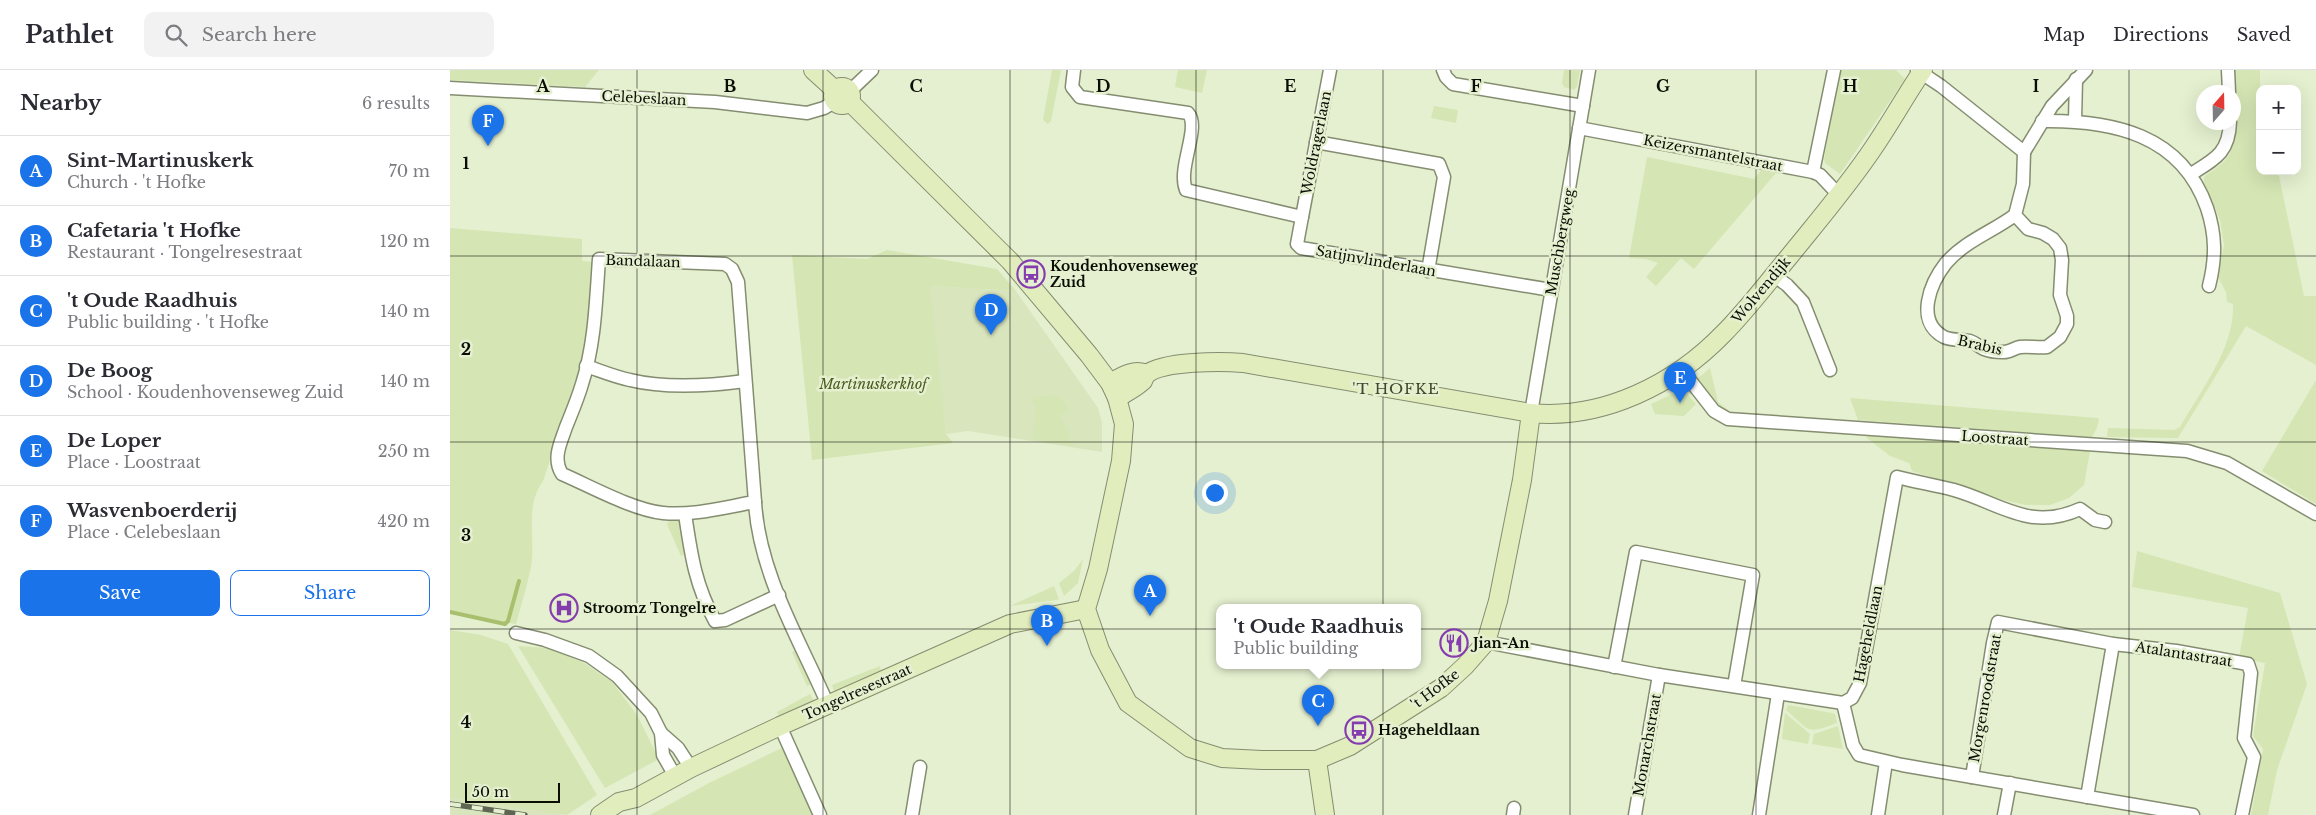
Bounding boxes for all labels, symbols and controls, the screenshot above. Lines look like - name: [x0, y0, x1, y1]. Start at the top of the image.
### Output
- search box: [144, 12, 494, 57]
- text: Pathlet: [25, 20, 114, 49]
- icon: search: [162, 21, 190, 49]
- text: Search here: [202, 23, 317, 46]
- text: Map: [2043, 24, 2085, 46]
- text: Directions: [2113, 24, 2209, 46]
- text: Saved: [2237, 24, 2291, 46]
- text: A: [536, 76, 551, 96]
- text: B: [724, 76, 737, 96]
- text: C: [909, 76, 923, 96]
- text: D: [1096, 76, 1110, 96]
- text: E: [1284, 76, 1296, 96]
- text: F: [1470, 76, 1482, 96]
- text: G: [1656, 76, 1670, 96]
- text: H: [1842, 76, 1858, 96]
- text: I: [2033, 76, 2040, 96]
- north arrow: [2196, 85, 2241, 130]
- map controls: [2256, 85, 2301, 175]
- button: +: [2256, 85, 2301, 130]
- street label: Celebeslaan: [601, 87, 687, 109]
- street label: Woldragerlaan: [1297, 89, 1335, 198]
- text: Nearby: [20, 90, 101, 116]
- text: 6 results: [362, 93, 430, 113]
- pin: F: [472, 105, 504, 146]
- button: −: [2256, 130, 2301, 175]
- street label: Keizersmantelstraat: [1642, 131, 1785, 175]
- text: Sint-Martinuskerk: [67, 149, 254, 172]
- text: 1: [463, 153, 470, 173]
- text: A: [30, 161, 42, 181]
- text: 70 m: [389, 161, 430, 181]
- text: Church · 't Hofke: [67, 172, 206, 192]
- street label: Muschbergweg: [1542, 187, 1578, 297]
- text: Cafetaria 't Hofke: [67, 219, 241, 242]
- text: B: [30, 231, 42, 251]
- text: 120 m: [380, 231, 430, 251]
- text: Restaurant · Tongelresestraat: [67, 242, 303, 262]
- street label: Satijnvlinderlaan: [1315, 242, 1438, 280]
- street label: Bandalaan: [605, 251, 681, 271]
- street label: Wolvendijk: [1727, 253, 1794, 328]
- place label: Koudenhovenseweg Zuid: [1050, 257, 1198, 291]
- bus stop icon: Koudenhovenseweg Zuid: [1016, 259, 1046, 289]
- text: 't Oude Raadhuis: [67, 289, 237, 312]
- pin: D: [975, 294, 1007, 335]
- text: C: [29, 301, 43, 321]
- text: 140 m: [380, 301, 430, 321]
- text: Public building · 't Hofke: [67, 312, 269, 332]
- street label: Brabis: [1956, 331, 2004, 359]
- text: 2: [461, 339, 471, 359]
- text: De Boog: [67, 359, 152, 382]
- pin: E: [1664, 362, 1696, 403]
- text: D: [29, 371, 43, 391]
- text: 140 m: [380, 371, 430, 391]
- park label: Martinuskerkhof: [818, 375, 930, 393]
- district label: 'T HOFKE: [1352, 379, 1440, 398]
- text: School · Koudenhovenseweg Zuid: [67, 382, 344, 402]
- street label: Loostraat: [1961, 427, 2030, 449]
- text: De Loper: [67, 429, 161, 452]
- text: E: [30, 441, 42, 461]
- text: 250 m: [378, 441, 430, 461]
- text: Place · Loostraat: [67, 452, 201, 472]
- your location: [1202, 480, 1228, 506]
- text: Wasvenboerderij: [67, 499, 237, 522]
- text: F: [30, 511, 42, 531]
- text: 420 m: [378, 511, 430, 531]
- text: Place · Celebeslaan: [67, 522, 221, 542]
- text: 3: [461, 525, 471, 545]
- button: Save: [20, 570, 220, 616]
- button: Share: [230, 570, 430, 616]
- pin: A: [1134, 575, 1166, 616]
- street label: Hageheldlaan: [1850, 584, 1886, 684]
- hospital icon: Stroomz Tongelre: [549, 593, 579, 623]
- place label: Stroomz Tongelre: [583, 599, 716, 617]
- popup: [1216, 604, 1421, 669]
- pin: B: [1031, 605, 1063, 646]
- text: 't Oude Raadhuis: [1233, 615, 1404, 638]
- restaurant icon: Jian-An: [1439, 628, 1469, 658]
- street label: Morgenroodstraat: [1965, 632, 2005, 764]
- place label: Jian-An: [1470, 634, 1529, 652]
- street label: Atalantastraat: [2133, 637, 2234, 671]
- text: Public building: [1233, 638, 1358, 658]
- street label: Tongelresestraat: [800, 660, 915, 724]
- street label: 't Hofke: [1407, 665, 1463, 713]
- pin: C: [1302, 685, 1334, 726]
- street label: Monarchstraat: [1629, 691, 1665, 798]
- text: 4: [461, 712, 471, 732]
- bus stop icon: Hageheldlaan: [1344, 715, 1374, 745]
- place label: Hageheldlaan: [1378, 721, 1480, 739]
- scale bar: [465, 780, 560, 803]
- text: 50 m: [472, 783, 509, 801]

